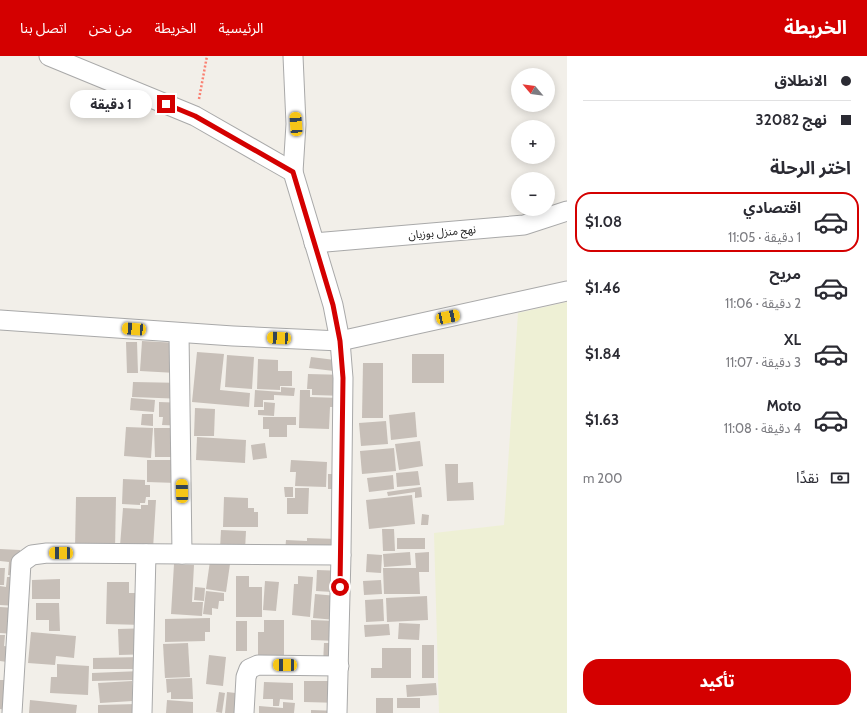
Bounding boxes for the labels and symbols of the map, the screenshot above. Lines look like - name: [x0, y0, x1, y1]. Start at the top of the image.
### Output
- north arrow: [511, 68, 555, 112]
- callout: 1 دقيقة: [70, 90, 152, 118]
- route end: [157, 95, 175, 113]
- car: [289, 112, 303, 136]
- street label: نهج منزل بوزيان: [407, 222, 477, 243]
- car: [435, 309, 461, 325]
- car: [122, 322, 146, 336]
- car: [267, 331, 291, 345]
- car: [176, 479, 188, 503]
- car: [49, 547, 73, 559]
- route start: [331, 578, 349, 596]
- car: [273, 659, 297, 671]

